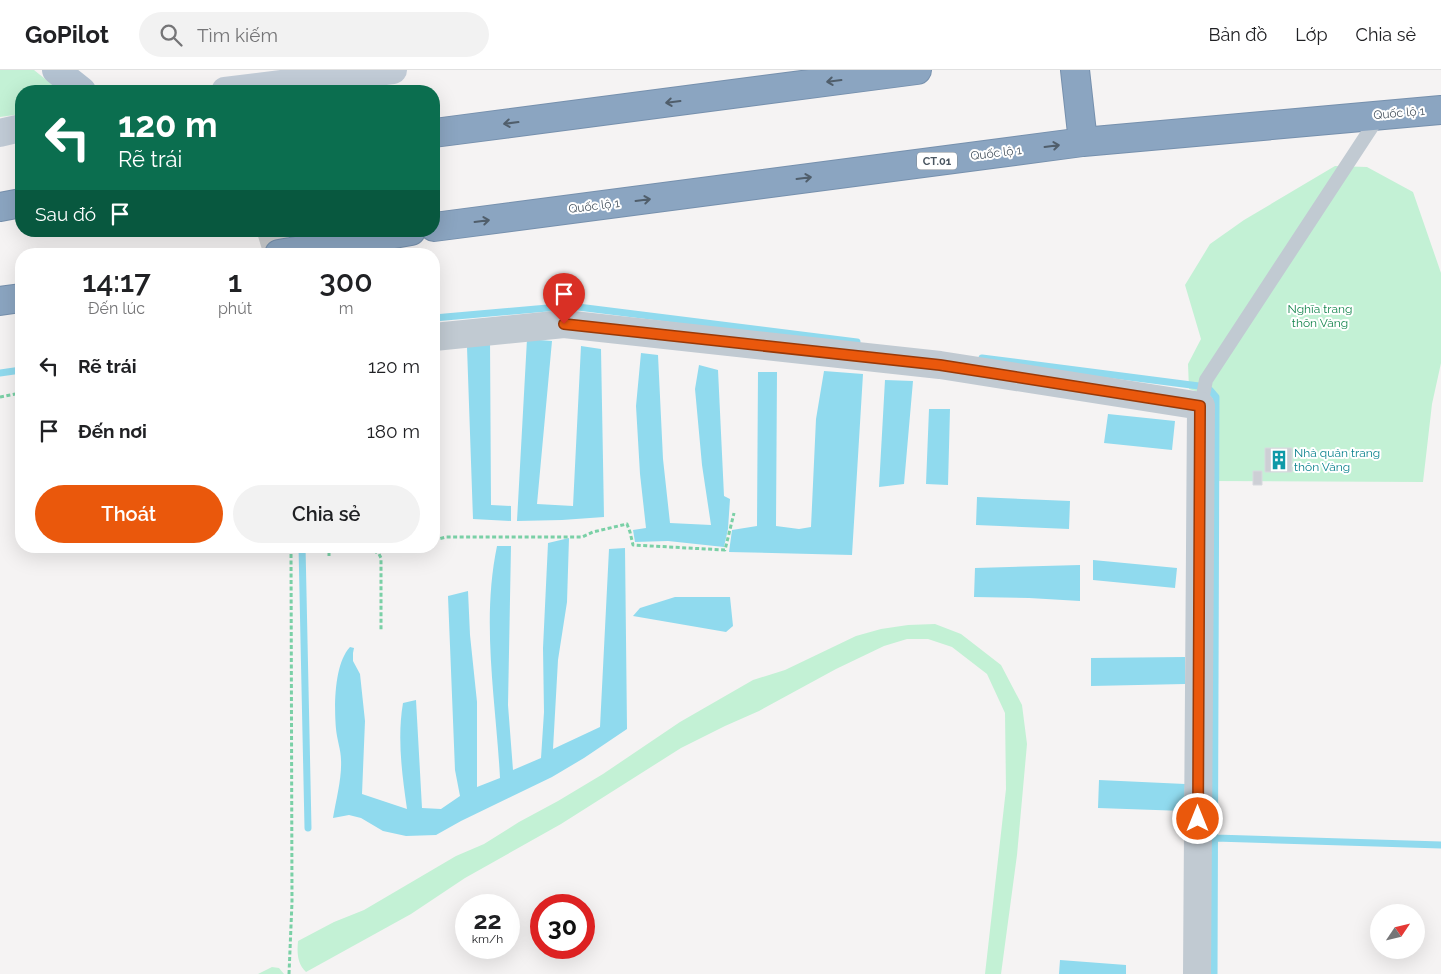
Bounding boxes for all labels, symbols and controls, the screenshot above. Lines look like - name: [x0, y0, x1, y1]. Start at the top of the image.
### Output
- search box: [139, 12, 489, 57]
- text: GoPilot: [25, 20, 109, 49]
- icon: search: [157, 21, 185, 49]
- text: Tìm kiếm: [197, 24, 278, 46]
- text: Bản đồ: [1208, 24, 1267, 45]
- text: Lớp: [1295, 24, 1328, 45]
- text: Chia sẻ: [1356, 24, 1416, 45]
- one-way arrow: [826, 76, 842, 86]
- one-way arrow: [665, 97, 681, 107]
- text: 120 m: [118, 104, 218, 145]
- street label: Quốc lộ 1: [1373, 104, 1425, 122]
- icon: left: [35, 105, 100, 170]
- one-way arrow: [504, 118, 520, 128]
- one-way arrow: [1044, 141, 1060, 151]
- street label: Quốc lộ 1: [970, 143, 1022, 163]
- text: Rẽ trái: [118, 146, 182, 172]
- road number: CT.01: [917, 152, 957, 170]
- one-way arrow: [796, 173, 812, 183]
- one-way arrow: [635, 194, 651, 204]
- street label: Quốc lộ 1: [568, 196, 620, 216]
- icon: arrive: [106, 200, 134, 228]
- text: Sau đó: [35, 203, 96, 225]
- one-way arrow: [474, 215, 490, 225]
- text: 14:17: [82, 264, 151, 299]
- text: 1: [228, 264, 242, 299]
- text: 300: [319, 264, 373, 299]
- pin: [543, 273, 585, 324]
- icon: arrive: [550, 280, 578, 308]
- text: Đến lúc: [88, 299, 145, 318]
- text: phút: [218, 299, 252, 318]
- text: m: [339, 299, 353, 318]
- park label: Nghĩa trang thôn Vàng: [1288, 302, 1352, 330]
- icon: left: [35, 352, 63, 380]
- text: Rẽ trái: [78, 355, 137, 377]
- text: 120 m: [368, 355, 420, 377]
- icon: arrive: [35, 417, 63, 445]
- text: Đến nơi: [78, 420, 147, 442]
- text: 180 m: [367, 420, 420, 442]
- place label: Nhà quản trang thôn Vàng: [1294, 446, 1380, 474]
- building icon: Nhà quản trang thôn Vàng: [1268, 449, 1290, 471]
- button: Thoát: [35, 485, 223, 543]
- button: Chia sẻ: [233, 485, 420, 543]
- position arrow: [1171, 792, 1223, 844]
- speed limit sign: 30: [530, 894, 595, 959]
- north arrow: [1370, 904, 1425, 959]
- map controls: [1370, 904, 1425, 959]
- text: 22: [473, 905, 502, 935]
- text: km/h: [472, 932, 503, 946]

